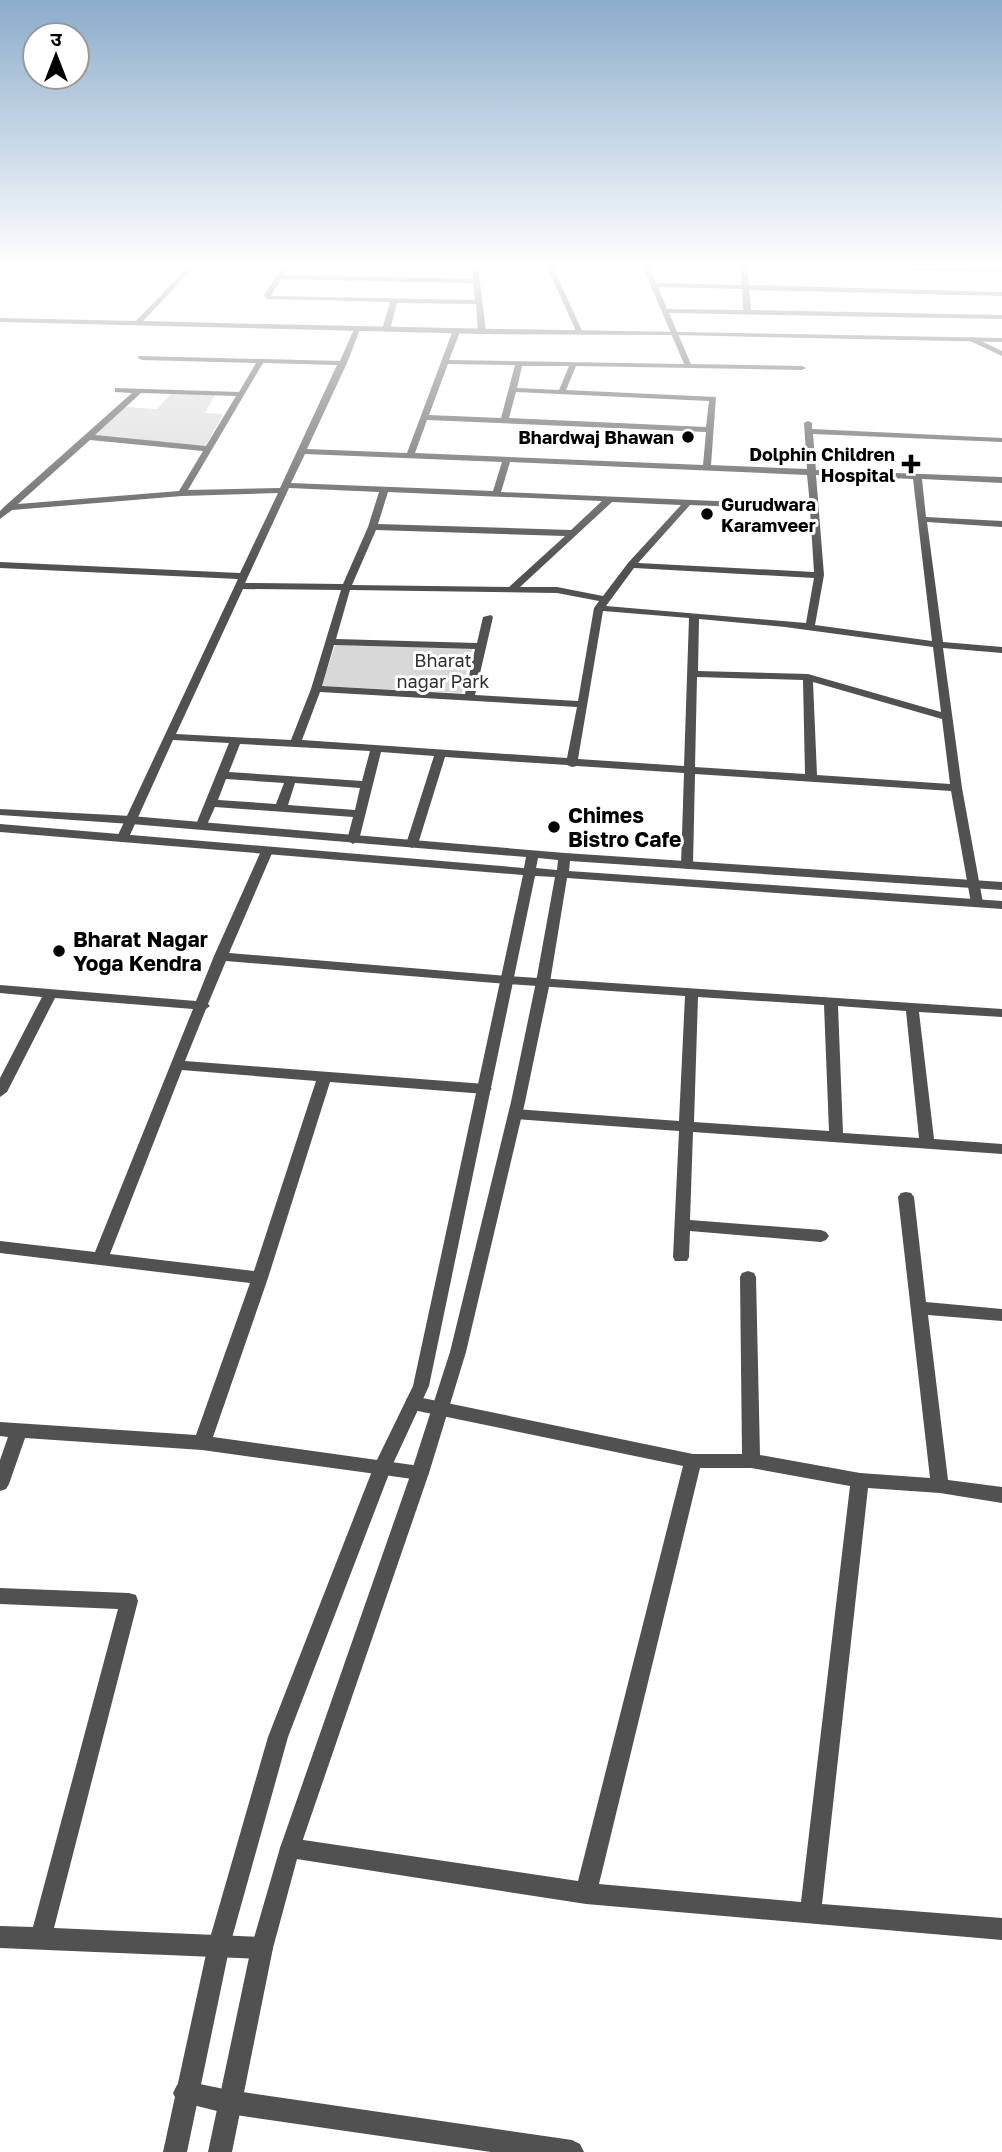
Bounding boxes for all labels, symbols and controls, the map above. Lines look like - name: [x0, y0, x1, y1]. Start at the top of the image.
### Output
- north arrow: [21, 21, 91, 91]
- text: उ: [50, 27, 62, 50]
- place label: Bhardwaj Bhawan: [518, 426, 674, 448]
- marker: Bhardwaj Bhawan: [680, 429, 696, 445]
- place label: Dolphin Children Hospital: [749, 443, 895, 486]
- marker: Dolphin Children Hospital: [901, 454, 921, 474]
- place label: Gurudwara Karamveer: [721, 493, 816, 536]
- marker: Gurudwara Karamveer: [699, 506, 715, 522]
- park label: Bharat nagar Park: [397, 649, 489, 692]
- place label: Chimes Bistro Cafe: [568, 802, 681, 852]
- marker: Chimes Bistro Cafe: [546, 819, 562, 835]
- place label: Bharat Nagar Yoga Kendra: [73, 926, 208, 976]
- marker: Bharat Nagar Yoga Kendra: [51, 943, 67, 959]

